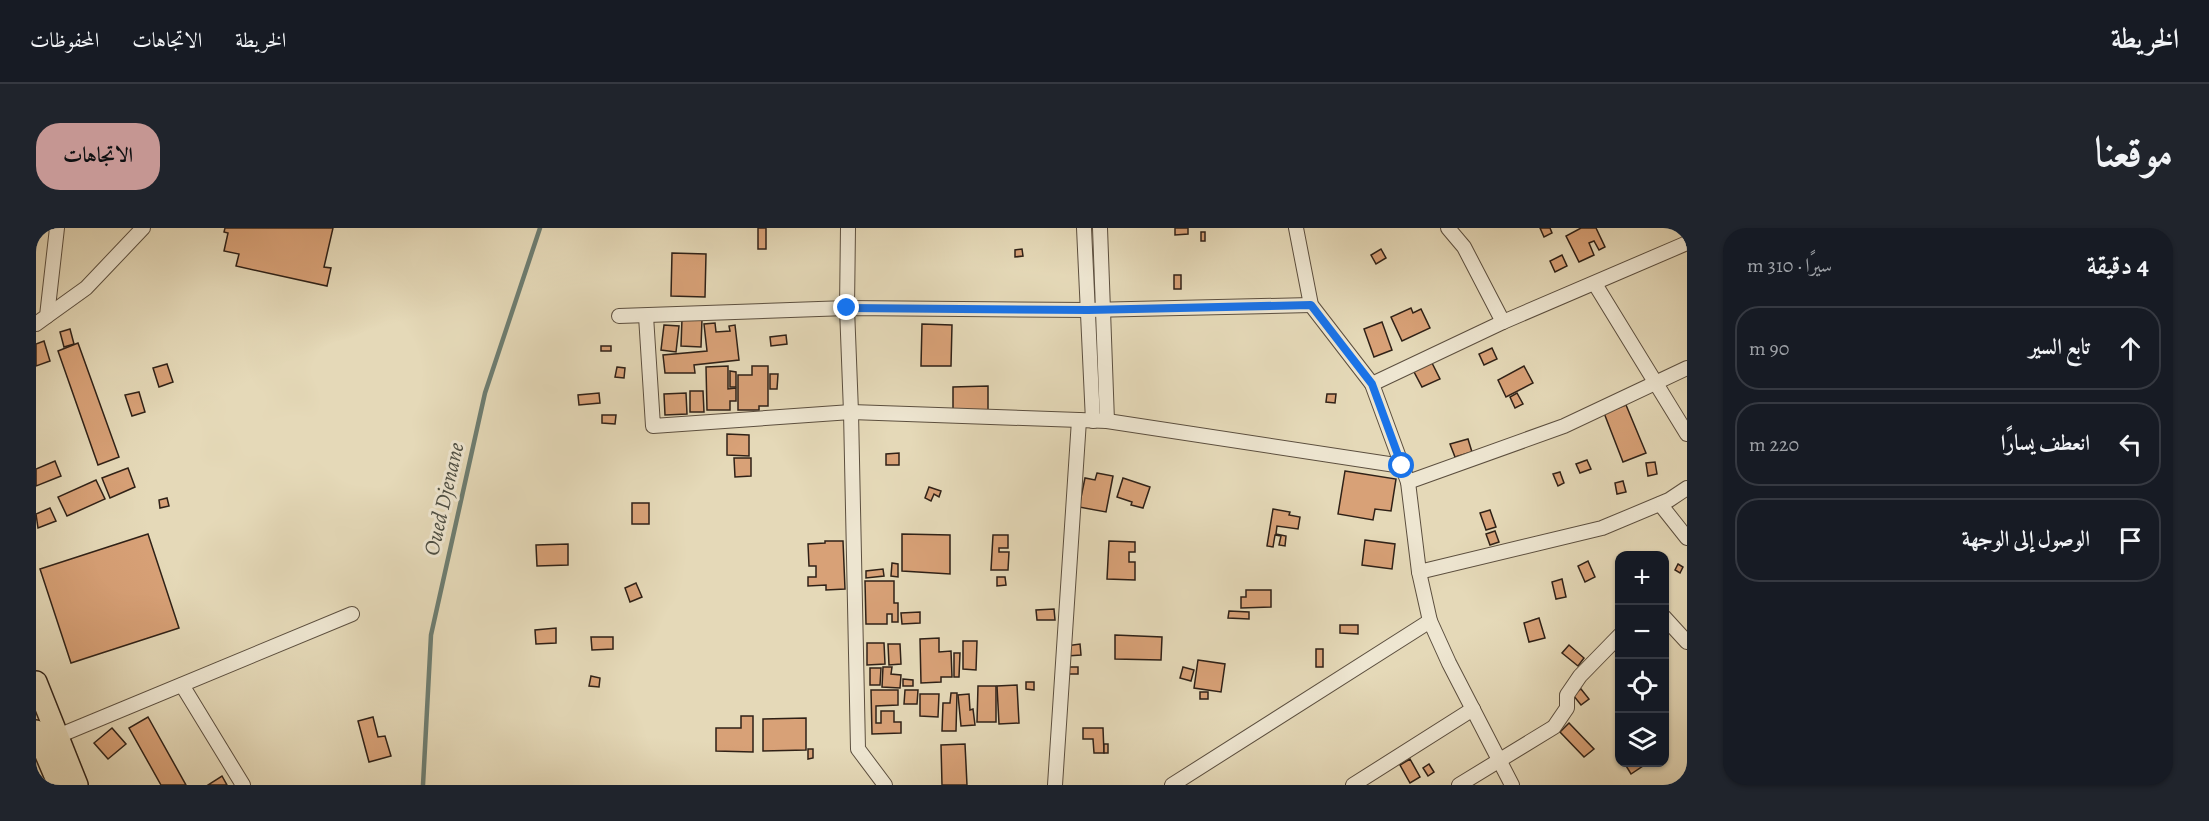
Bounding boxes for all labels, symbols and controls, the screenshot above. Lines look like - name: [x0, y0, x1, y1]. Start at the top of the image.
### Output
- text: الخريطة: [2111, 20, 2179, 58]
- text: المحفوظات: [30, 26, 99, 54]
- text: الاتجاهات: [132, 26, 202, 54]
- text: الخريطة: [235, 26, 286, 54]
- button: الاتجاهات: [36, 123, 160, 190]
- text: موقعنا: [2095, 123, 2173, 180]
- text: 4 دقيقة: [2087, 248, 2149, 283]
- text: سيرًا · 310 m: [1747, 252, 1832, 279]
- route end: [833, 294, 859, 320]
- text: تابع السير: [2029, 332, 2090, 362]
- icon: ahead: [2114, 332, 2147, 365]
- text: 90 m: [1749, 335, 1789, 362]
- text: انعطف يسارًا: [2001, 428, 2090, 458]
- icon: left: [2114, 428, 2147, 461]
- text: 220 m: [1749, 431, 1799, 458]
- water label: Oued Djenane: [416, 439, 472, 558]
- route start: [1388, 452, 1414, 478]
- text: الوصول إلى الوجهة: [1962, 524, 2090, 554]
- icon: arrive: [2114, 524, 2147, 557]
- map controls: [1615, 551, 1669, 767]
- button: +: [1615, 551, 1669, 605]
- button: −: [1615, 605, 1669, 659]
- button: locate: [1615, 659, 1669, 713]
- button: layers: [1615, 713, 1669, 767]

